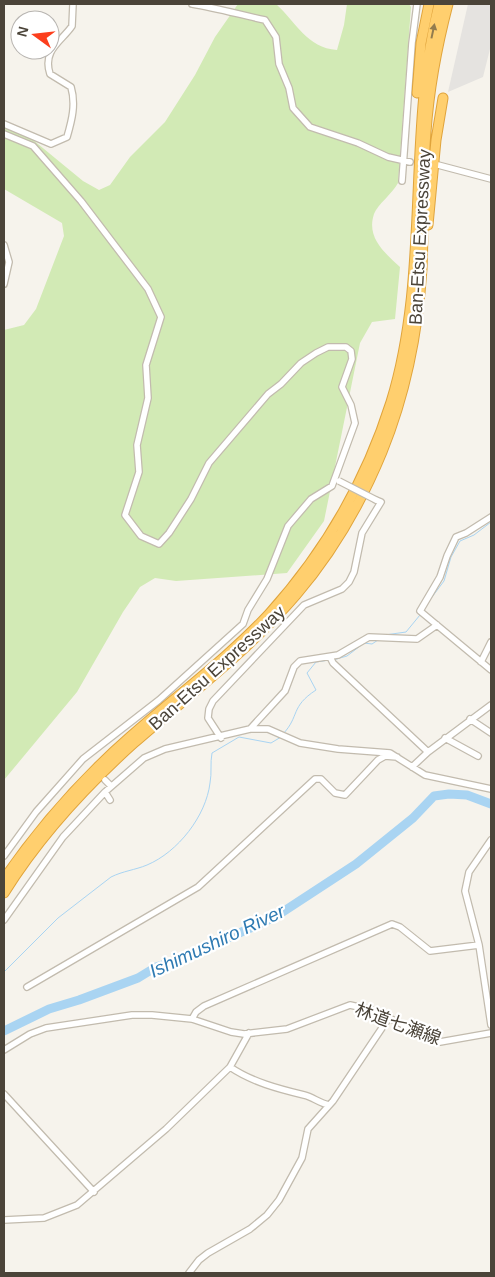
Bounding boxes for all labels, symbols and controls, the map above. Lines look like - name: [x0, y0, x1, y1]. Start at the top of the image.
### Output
- north arrow: [10, 10, 60, 60]
- one-way arrow: [429, 22, 437, 38]
- text: N: [13, 25, 31, 39]
- street label: Ban-Etsu Expressway: [405, 149, 435, 325]
- street label: Ban-Etsu Expressway: [145, 602, 289, 734]
- water label: Ishimushiro River: [146, 900, 289, 982]
- street label: 林道七瀬線: [352, 999, 444, 1049]

